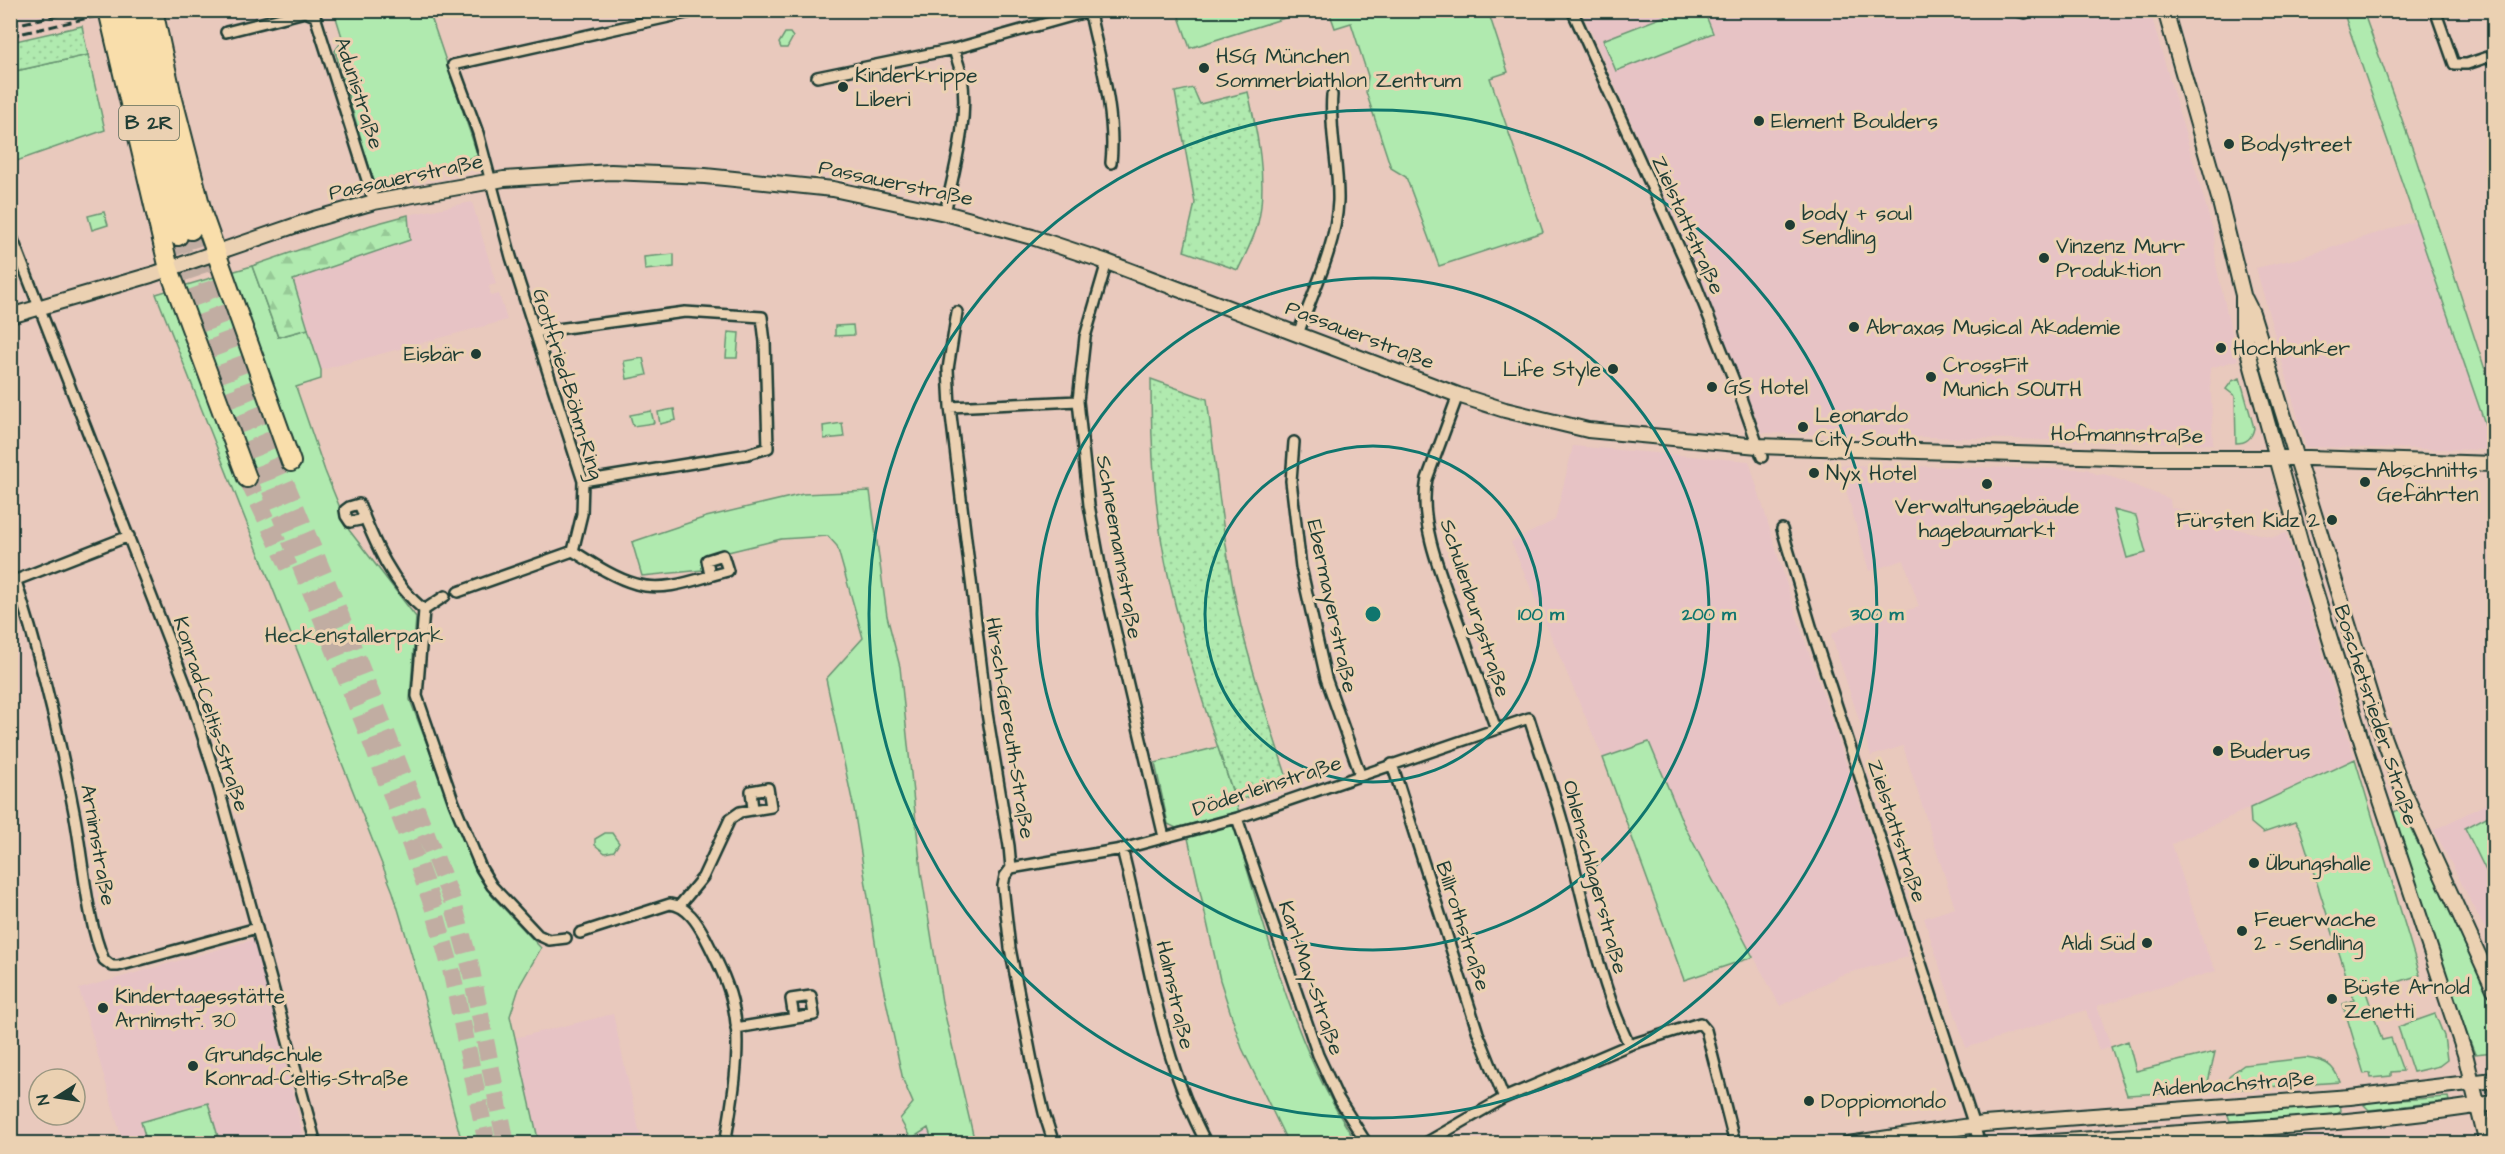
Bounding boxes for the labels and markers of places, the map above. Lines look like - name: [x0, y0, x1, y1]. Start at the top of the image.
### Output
- place label: HSG München Sommerbiathlon Zentrum: [1216, 42, 1462, 95]
- place label: Kinderkrippe Liberi: [855, 61, 978, 114]
- marker: HSG München Sommerbiathlon Zentrum: [1197, 61, 1211, 75]
- marker: Kinderkrippe Liberi: [836, 80, 850, 94]
- place label: Element Boulders: [1771, 107, 1938, 136]
- marker: Element Boulders: [1752, 114, 1766, 128]
- place label: Bodystreet: [2241, 130, 2352, 161]
- marker: Bodystreet: [2222, 137, 2236, 151]
- place label: body + soul Sendling: [1802, 199, 1912, 254]
- marker: body + soul Sendling: [1783, 218, 1797, 232]
- place label: Vinzenz Murr Produktion: [2056, 232, 2186, 285]
- marker: Vinzenz Murr Produktion: [2037, 251, 2051, 265]
- place label: Abraxas Musical Akademie: [1866, 313, 2121, 342]
- marker: Abraxas Musical Akademie: [1847, 320, 1861, 334]
- place label: Hochbunker: [2233, 334, 2350, 363]
- place label: Eisbär: [404, 340, 464, 369]
- marker: Hochbunker: [2214, 341, 2228, 355]
- marker: Eisbär: [469, 347, 483, 361]
- place label: CrossFit Munich SOUTH: [1943, 351, 2082, 404]
- place label: Life Style: [1503, 355, 1601, 386]
- marker: Life Style: [1606, 362, 1620, 376]
- marker: CrossFit Munich SOUTH: [1924, 370, 1938, 384]
- place label: GS Hotel: [1724, 373, 1808, 402]
- marker: GS Hotel: [1705, 380, 1719, 394]
- place label: Leonardo City South: [1815, 401, 1917, 456]
- marker: Leonardo City South: [1796, 420, 1810, 434]
- place label: Abschnitts Gefährten: [2377, 456, 2478, 509]
- place label: Nyx Hotel: [1826, 459, 1917, 490]
- marker: Nyx Hotel: [1807, 466, 1821, 480]
- marker: Abschnitts Gefährten: [2358, 475, 2372, 489]
- marker: Verwaltunsgebäude hagebaumarkt: [1980, 477, 1994, 491]
- place label: Verwaltunsgebäude hagebaumarkt: [1895, 492, 2079, 547]
- place label: Fürsten Kidz 2: [2176, 506, 2320, 535]
- marker: Fürsten Kidz 2: [2325, 513, 2339, 527]
- centre of rings: [1363, 604, 1383, 624]
- place label: Buderus: [2230, 737, 2311, 766]
- marker: Buderus: [2211, 744, 2225, 758]
- place label: Übungshalle: [2266, 849, 2371, 880]
- marker: Übungshalle: [2247, 856, 2261, 870]
- place label: Feuerwache 2 - Sendling: [2254, 905, 2376, 960]
- marker: Feuerwache 2 - Sendling: [2235, 924, 2249, 938]
- place label: Aldi Süd: [2061, 929, 2135, 958]
- marker: Aldi Süd: [2140, 936, 2154, 950]
- place label: Büste Arnold Zenetti: [2344, 973, 2470, 1026]
- place label: Kindertagesstätte Arnimstr. 30: [115, 982, 285, 1035]
- marker: Büste Arnold Zenetti: [2325, 992, 2339, 1006]
- marker: Kindertagesstätte Arnimstr. 30: [96, 1001, 110, 1015]
- place label: Grundschule Konrad-Celtis-Straße: [205, 1040, 408, 1093]
- marker: Grundschule Konrad-Celtis-Straße: [186, 1059, 200, 1073]
- place label: Doppiomondo: [1821, 1087, 1946, 1117]
- marker: Doppiomondo: [1802, 1094, 1816, 1108]

